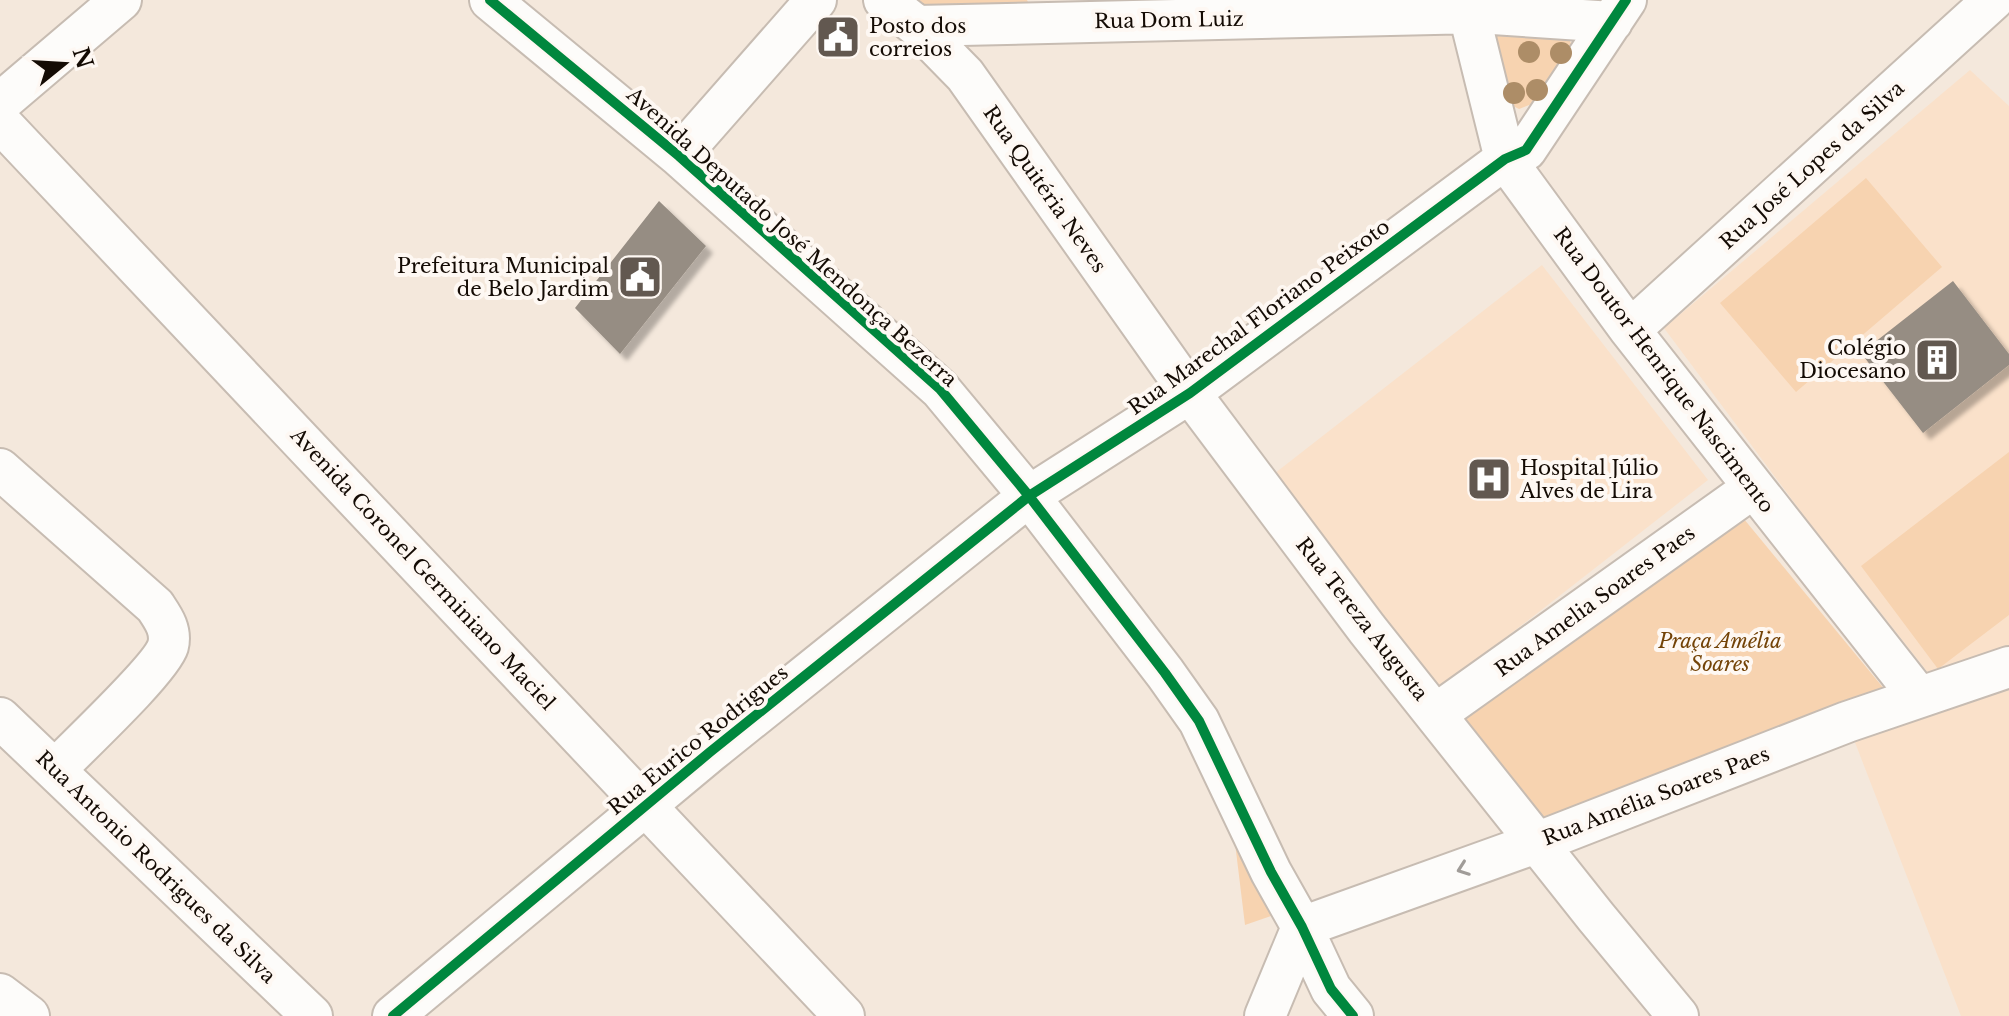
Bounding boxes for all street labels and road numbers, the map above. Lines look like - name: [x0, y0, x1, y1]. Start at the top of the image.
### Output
- street label: Rua Dom Luiz: [1094, 7, 1244, 33]
- street label: Rua José Lopes da Silva: [1715, 75, 1910, 254]
- street label: Avenida Deputado José Mendonça Bezerra: [621, 82, 963, 392]
- street label: Rua Quitéria Neves: [978, 101, 1112, 277]
- street label: Rua Marechal Floriano Peixoto: [1124, 214, 1394, 420]
- street label: Rua Doutor Henrique Nascimento: [1549, 223, 1779, 517]
- street label: Avenida Coronel Germiniano Maciel: [285, 422, 560, 715]
- street label: Rua Amelia Soares Paes: [1490, 520, 1700, 682]
- street label: Rua Tereza Augusta: [1291, 533, 1434, 706]
- street label: Rua Eurico Rodrigues: [603, 660, 793, 820]
- street label: Rua Amélia Soares Paes: [1539, 742, 1773, 850]
- street label: Rua Antonio Rodrigues da Silva: [31, 746, 281, 989]

